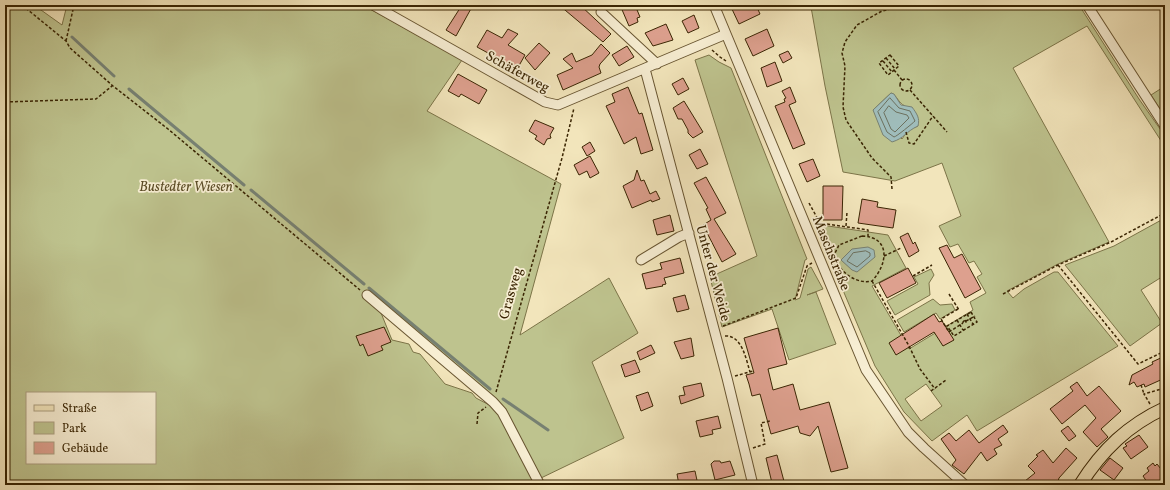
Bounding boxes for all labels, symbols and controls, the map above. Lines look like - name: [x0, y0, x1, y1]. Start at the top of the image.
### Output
- street label: Schäferweg: [482, 47, 553, 98]
- park label: Bustedter Wiesen: [139, 178, 233, 197]
- street label: Maschstraße: [807, 213, 854, 294]
- street label: Unter der Weide: [691, 223, 735, 324]
- street label: Grasweg: [495, 265, 528, 322]
- legend: [26, 392, 156, 464]
- text: Straße: [62, 401, 97, 417]
- text: Park: [62, 421, 87, 437]
- text: Gebäude: [62, 441, 109, 457]

